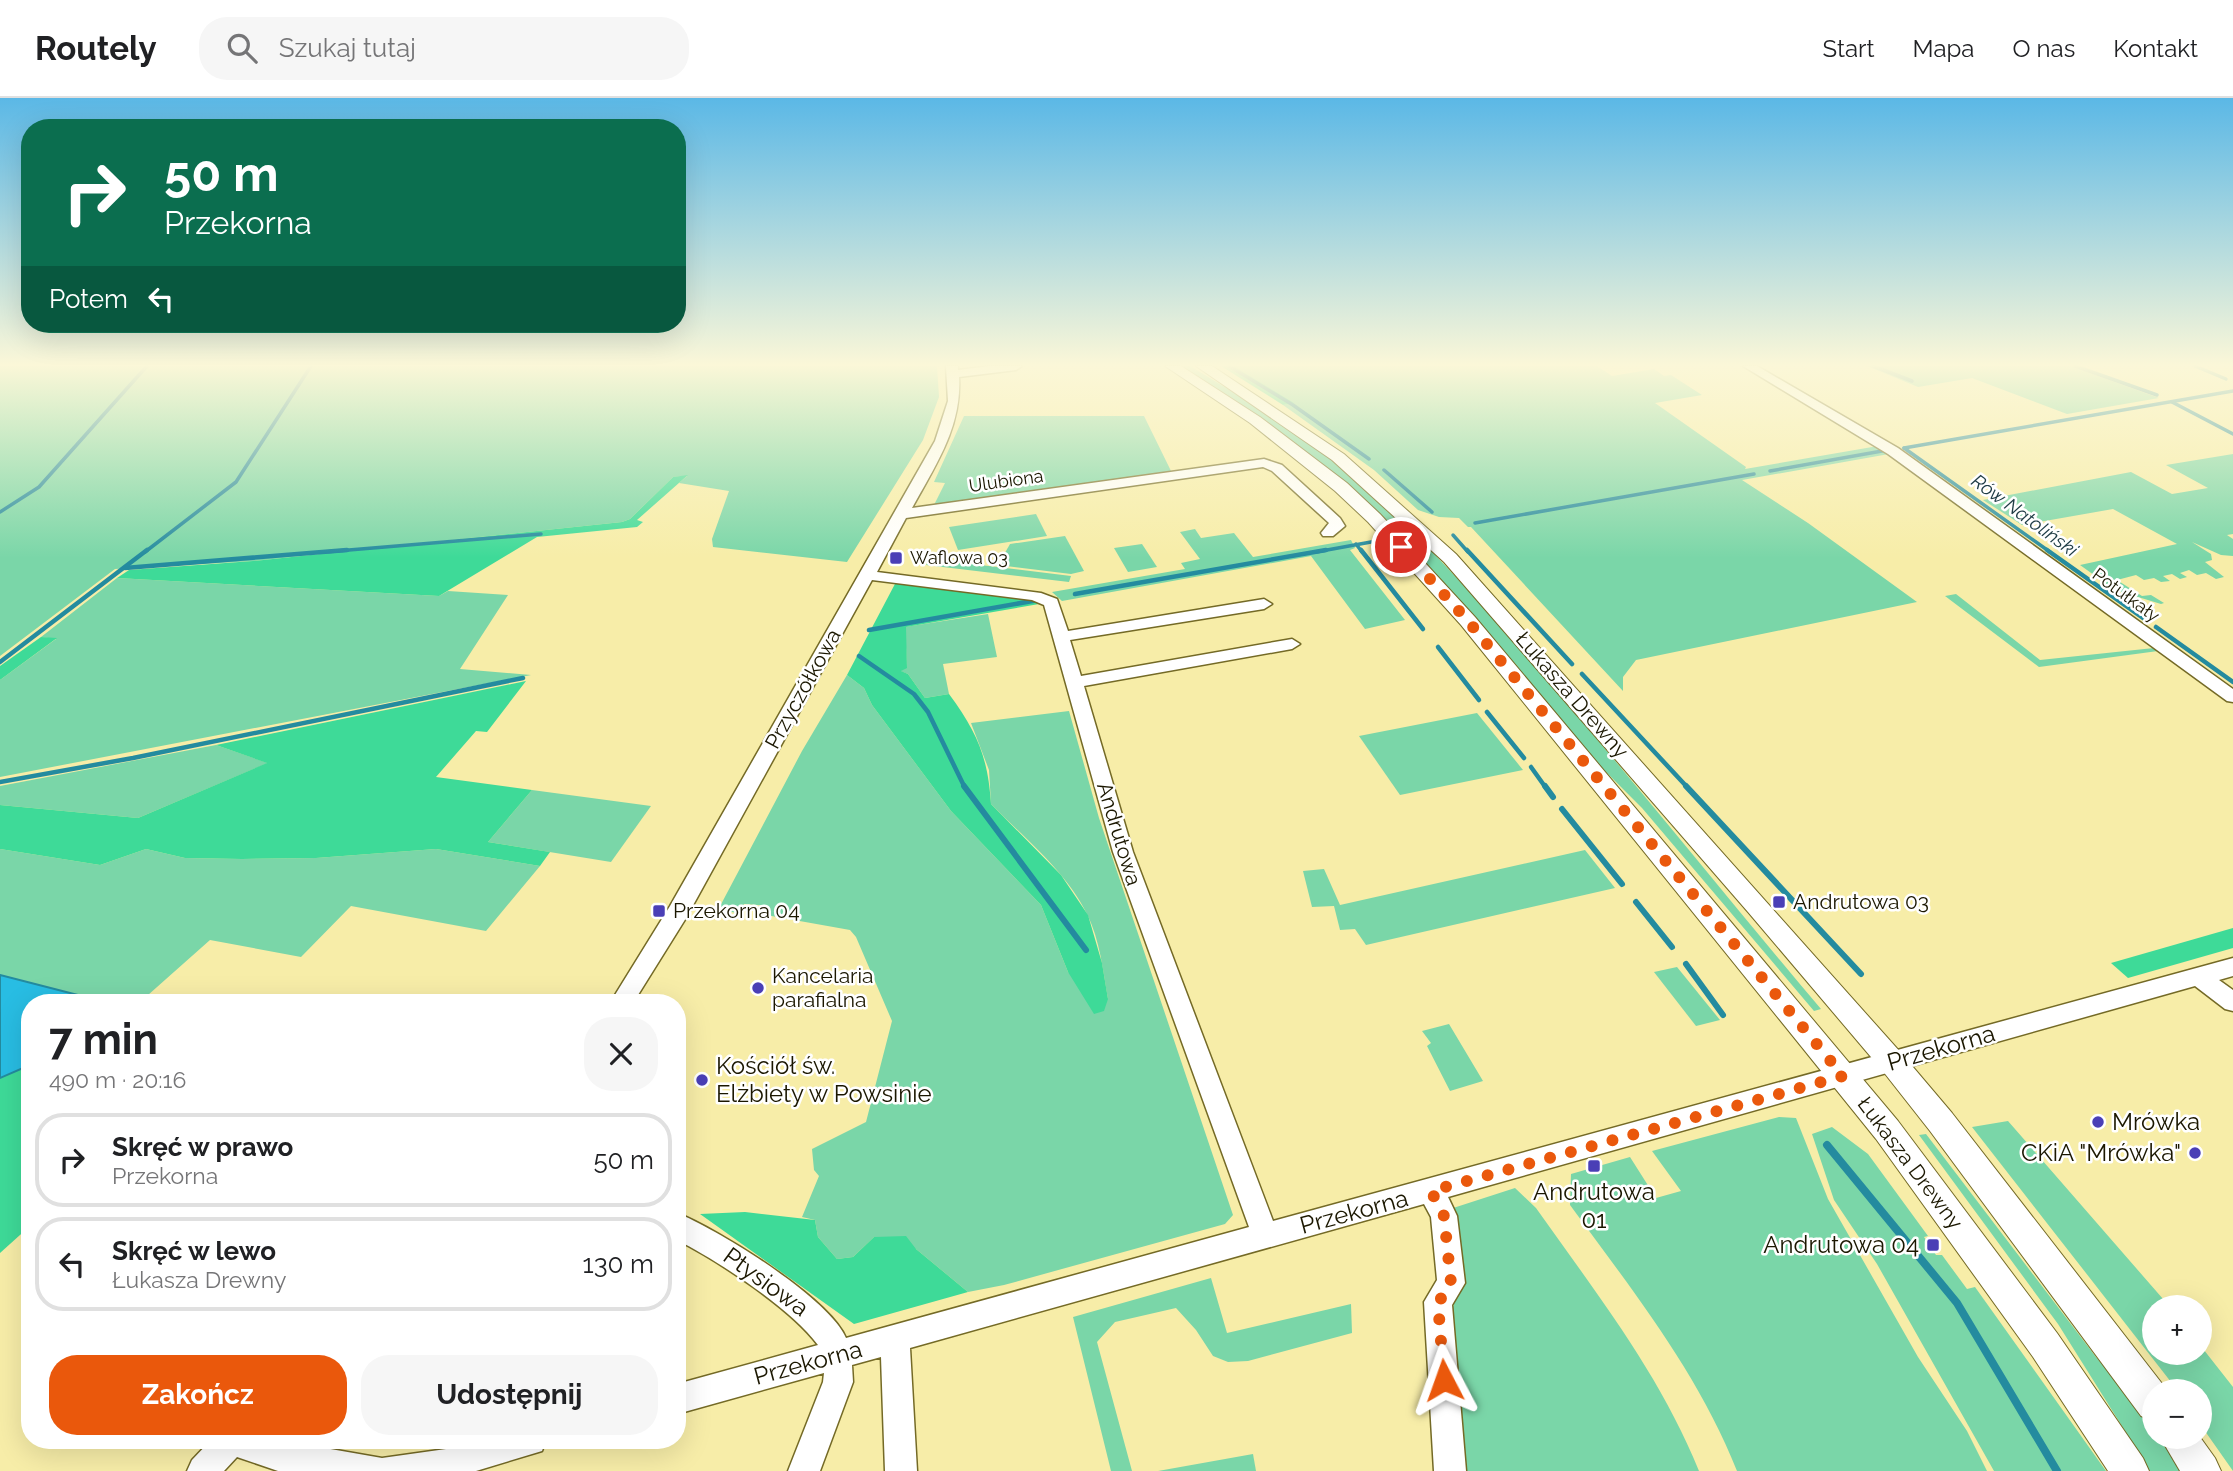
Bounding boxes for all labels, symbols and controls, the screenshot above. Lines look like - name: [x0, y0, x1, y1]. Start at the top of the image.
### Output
- search box: [199, 17, 689, 80]
- text: Routely: [35, 29, 157, 68]
- icon: search: [223, 29, 261, 67]
- text: Szukaj tutaj: [279, 33, 416, 63]
- text: Start: [1823, 34, 1875, 63]
- text: Mapa: [1913, 34, 1974, 63]
- text: O nas: [2012, 34, 2075, 63]
- text: Kontakt: [2113, 34, 2198, 63]
- text: 50 m: [164, 145, 279, 202]
- icon: right: [49, 147, 140, 238]
- text: Przekorna: [164, 204, 312, 241]
- icon: left: [142, 280, 180, 318]
- text: Potem: [49, 284, 128, 314]
- street label: Ulubiona: [967, 465, 1045, 496]
- water label: Rów Natoliński: [1968, 469, 2083, 561]
- pin: [1371, 517, 1431, 577]
- icon: arrive: [1382, 528, 1420, 566]
- place label: Waflowa 03: [910, 547, 1008, 568]
- marker: Waflowa 03: [888, 550, 904, 566]
- street label: Potułkały: [2089, 563, 2164, 626]
- street label: Przyczółkowa: [759, 625, 846, 753]
- street label: Łukasza Drewny: [1511, 626, 1634, 763]
- street label: Andrutowa: [1092, 779, 1147, 888]
- place label: Andrutowa 03: [1793, 889, 1929, 914]
- marker: Andrutowa 03: [1771, 894, 1787, 910]
- place label: Przekorna 04: [673, 898, 800, 923]
- marker: Przekorna 04: [651, 903, 667, 919]
- place label: Kancelaria parafialna: [772, 963, 874, 1012]
- marker: Kancelaria parafialna: [750, 980, 766, 996]
- text: 7 min: [49, 1015, 158, 1064]
- button: close: [584, 1017, 658, 1091]
- street label: Przekorna: [1884, 1018, 1998, 1077]
- place label: Kościół św. Elżbiety w Powsinie: [716, 1051, 932, 1108]
- text: 490 m · 20:16: [49, 1066, 186, 1093]
- marker: Kościół św. Elżbiety w Powsinie: [694, 1072, 710, 1088]
- street label: Łukasza Drewny: [1853, 1092, 1968, 1234]
- place label: Mrówka: [2112, 1107, 2200, 1136]
- marker: Mrówka: [2090, 1114, 2106, 1130]
- text: Skręć w prawo: [112, 1132, 293, 1162]
- place label: CKiA "Mrówka": [2021, 1138, 2181, 1167]
- icon: right: [53, 1141, 91, 1179]
- text: 50 m: [593, 1145, 654, 1175]
- marker: CKiA "Mrówka": [2187, 1145, 2203, 1161]
- marker: Andrutowa 01: [1586, 1158, 1602, 1174]
- text: Przekorna: [112, 1162, 218, 1189]
- place label: Andrutowa 01: [1533, 1177, 1655, 1234]
- street label: Przekorna: [1297, 1183, 1411, 1240]
- place label: Andrutowa 04: [1763, 1230, 1919, 1259]
- text: Skręć w lewo: [112, 1236, 276, 1266]
- marker: Andrutowa 04: [1925, 1237, 1941, 1253]
- street label: Ptysiowa: [718, 1241, 815, 1322]
- icon: left: [53, 1245, 91, 1283]
- text: 130 m: [583, 1249, 654, 1279]
- text: Łukasza Drewny: [112, 1266, 286, 1293]
- map controls: [2142, 1295, 2212, 1449]
- button: +: [2142, 1295, 2212, 1365]
- street label: Przekorna: [751, 1334, 865, 1391]
- position arrow: [1407, 1343, 1481, 1417]
- button: Zakończ: [49, 1355, 347, 1435]
- button: Udostępnij: [361, 1355, 658, 1435]
- button: −: [2142, 1379, 2212, 1449]

